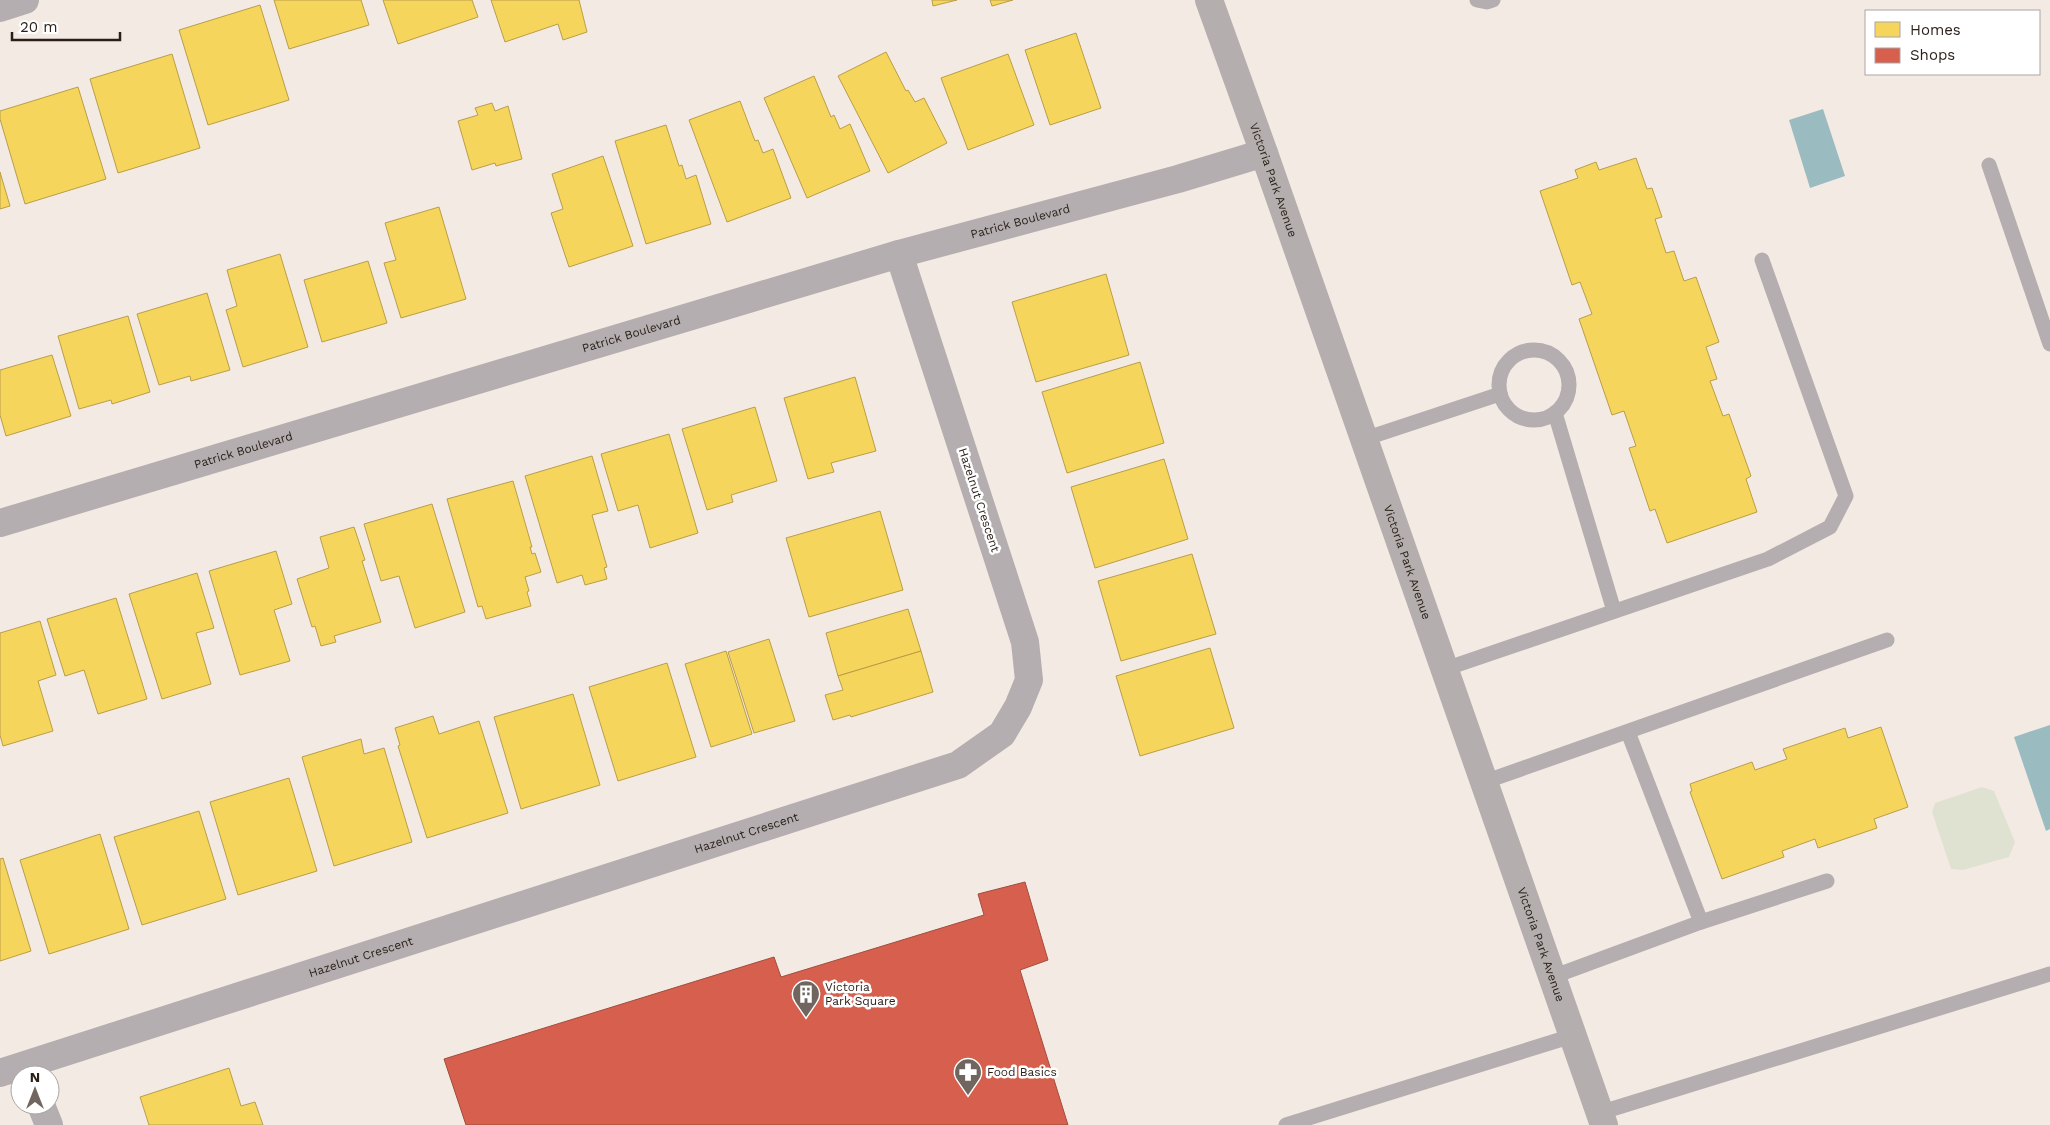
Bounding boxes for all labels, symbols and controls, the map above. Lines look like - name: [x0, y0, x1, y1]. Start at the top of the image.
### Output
- scale bar: [12, 10, 120, 42]
- legend: [1865, 10, 2040, 75]
- text: 20 m: [20, 18, 58, 36]
- text: Homes: [1910, 21, 1961, 39]
- text: Shops: [1910, 46, 1955, 64]
- street label: Victoria Park Avenue: [1247, 121, 1300, 239]
- street label: Patrick Boulevard: [969, 201, 1072, 241]
- street label: Patrick Boulevard: [580, 313, 682, 355]
- street label: Patrick Boulevard: [192, 429, 294, 472]
- street label: Hazelnut Crescent: [956, 446, 1002, 554]
- street label: Victoria Park Avenue: [1381, 503, 1434, 621]
- street label: Hazelnut Crescent: [692, 810, 800, 856]
- street label: Victoria Park Avenue: [1514, 885, 1567, 1004]
- street label: Hazelnut Crescent: [307, 934, 415, 980]
- building icon: Victoria Park Square: [791, 979, 821, 1018]
- place label: Victoria Park Square: [825, 980, 896, 1008]
- pharmacy icon: Food Basics: [953, 1057, 983, 1096]
- north arrow: [10, 1065, 60, 1115]
- place label: Food Basics: [987, 1065, 1057, 1079]
- text: N: [30, 1069, 40, 1085]

